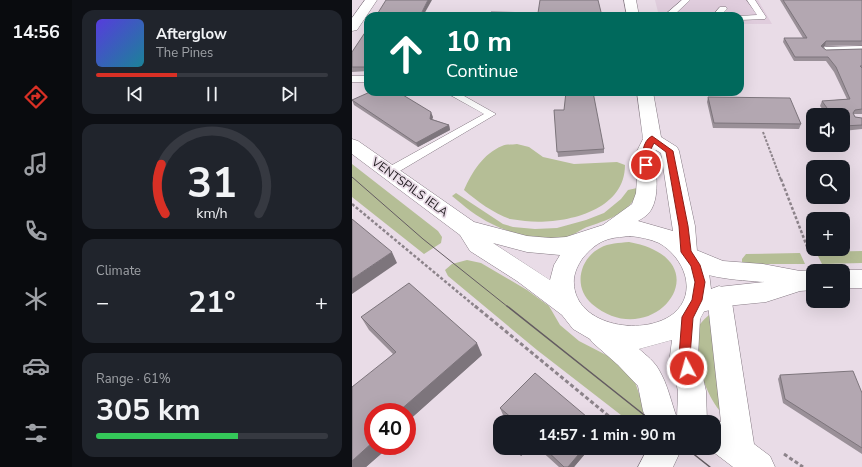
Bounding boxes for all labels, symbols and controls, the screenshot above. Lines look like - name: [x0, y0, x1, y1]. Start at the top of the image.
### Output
- text: 14:56: [12, 20, 60, 44]
- text: 10 m: [446, 23, 512, 61]
- text: Afterglow: [156, 24, 227, 44]
- icon: ahead: [380, 28, 432, 80]
- text: The Pines: [156, 44, 213, 62]
- text: Continue: [446, 59, 518, 83]
- icon: directions: [22, 83, 50, 111]
- icon: previous: [124, 83, 146, 105]
- icon: pause: [201, 83, 223, 105]
- icon: next: [278, 83, 300, 105]
- map controls: [806, 108, 850, 308]
- button: sound: [806, 108, 850, 152]
- pin: [629, 148, 663, 182]
- icon: music: [22, 150, 50, 178]
- street label: VENTSPILS IELA: [368, 153, 452, 220]
- icon: arrive: [635, 154, 657, 176]
- text: 31: [187, 155, 237, 212]
- button: search: [806, 160, 850, 204]
- text: km/h: [196, 204, 228, 223]
- button: +: [806, 212, 850, 256]
- icon: phone: [22, 217, 50, 245]
- text: Climate: [96, 262, 141, 280]
- button: −: [806, 264, 850, 308]
- text: 21°: [188, 282, 236, 323]
- icon: climate: [22, 285, 50, 313]
- text: −: [96, 288, 109, 318]
- text: +: [315, 288, 328, 318]
- position arrow: [666, 347, 708, 389]
- icon: car: [22, 352, 50, 380]
- text: Range · 61%: [96, 370, 171, 388]
- text: 305 km: [96, 390, 201, 431]
- speed limit sign: 40: [364, 403, 416, 455]
- icon: filters: [22, 419, 50, 447]
- text: 14:57 · 1 min · 90 m: [538, 425, 676, 445]

